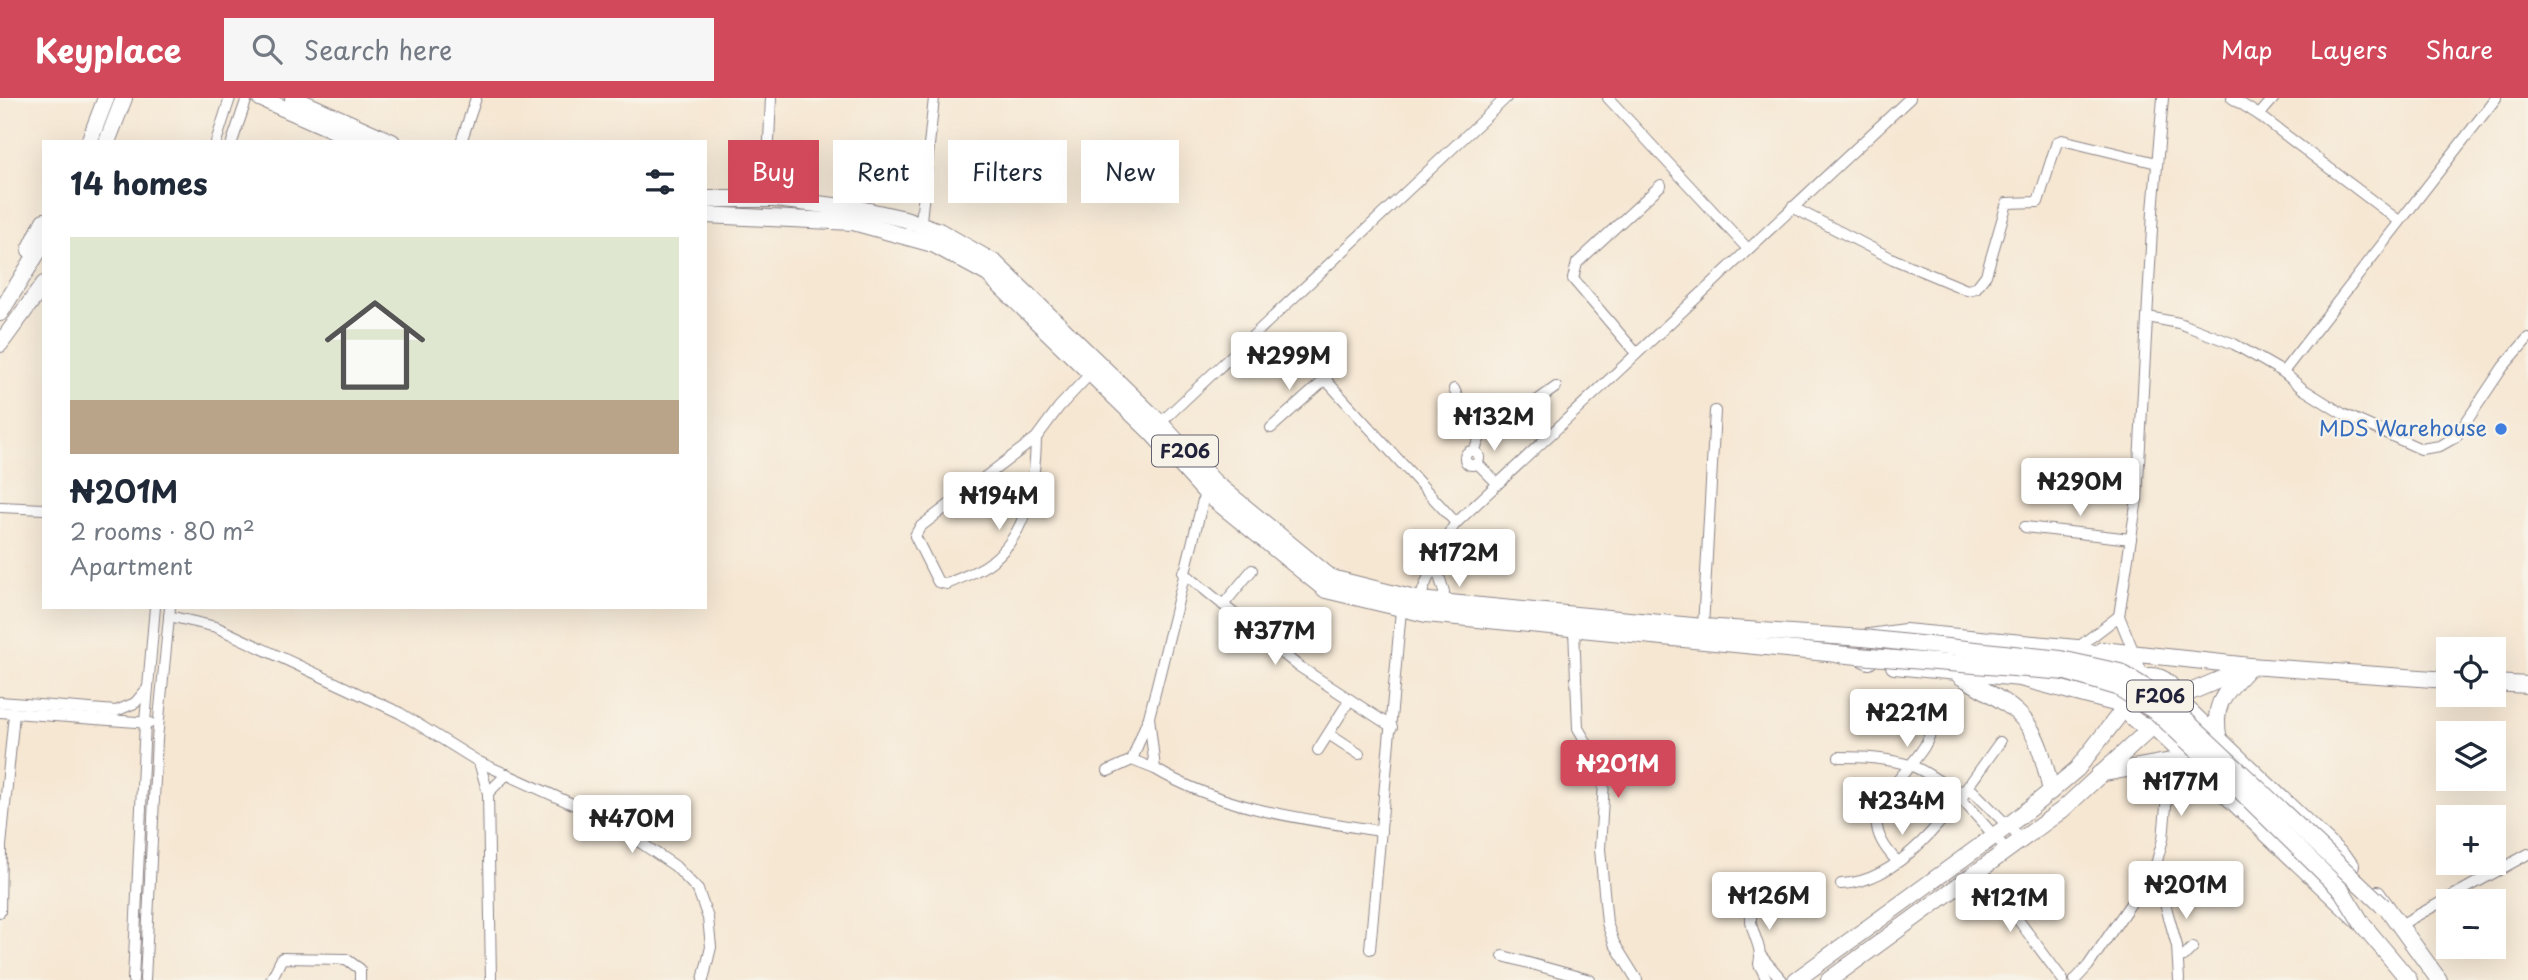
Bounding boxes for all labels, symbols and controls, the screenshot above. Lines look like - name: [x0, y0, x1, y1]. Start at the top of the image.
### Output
- search box: [224, 18, 714, 81]
- text: Keyplace: [35, 24, 182, 74]
- icon: search: [248, 30, 286, 68]
- text: Search here: [304, 30, 452, 69]
- text: Map: [2221, 31, 2272, 67]
- text: Layers: [2310, 31, 2387, 67]
- text: Share: [2425, 31, 2493, 67]
- chip: Buy: [728, 140, 819, 203]
- chip: Rent: [833, 140, 934, 203]
- chip: Filters: [948, 140, 1067, 203]
- chip: New: [1081, 140, 1179, 203]
- text: 14 homes: [70, 160, 208, 205]
- icon: filters: [641, 163, 679, 201]
- icon: home: [312, 282, 438, 408]
- pin: ₦299M: [1240, 332, 1338, 392]
- text: ₦299M: [1247, 337, 1331, 372]
- pin: ₦132M: [1445, 394, 1543, 453]
- text: ₦132M: [1454, 398, 1534, 433]
- place label: MDS Warehouse: [2319, 411, 2487, 443]
- marker: MDS Warehouse: [2493, 421, 2509, 437]
- road number: F206: [1152, 436, 1218, 466]
- pin: ₦290M: [2031, 458, 2129, 518]
- text: ₦290M: [2037, 463, 2123, 498]
- text: ₦201M: [70, 468, 178, 513]
- pin: ₦194M: [950, 472, 1048, 532]
- text: ₦194M: [959, 477, 1039, 512]
- text: 2 rooms · 80 m²: [70, 513, 255, 548]
- pin: ₦172M: [1410, 530, 1508, 589]
- text: ₦172M: [1419, 534, 1499, 569]
- text: Apartment: [70, 548, 193, 583]
- pin: ₦377M: [1226, 608, 1324, 667]
- text: ₦377M: [1234, 612, 1316, 647]
- map controls: [2436, 637, 2506, 959]
- button: locate: [2436, 637, 2506, 707]
- road number: F206: [2127, 680, 2193, 712]
- pin: ₦221M: [1858, 690, 1956, 749]
- text: ₦221M: [1866, 694, 1948, 729]
- button: layers: [2436, 721, 2506, 791]
- pin: ₦201M: [1569, 740, 1667, 800]
- text: ₦201M: [1577, 745, 1659, 780]
- pin: ₦177M: [2132, 758, 2230, 818]
- text: ₦177M: [2143, 763, 2219, 798]
- pin: ₦234M: [1853, 778, 1951, 837]
- text: ₦234M: [1859, 782, 1945, 817]
- pin: ₦470M: [583, 796, 681, 855]
- text: ₦470M: [589, 800, 675, 835]
- button: +: [2436, 805, 2506, 875]
- pin: ₦201M: [2137, 862, 2235, 921]
- text: ₦201M: [2145, 866, 2227, 901]
- pin: ₦126M: [1720, 872, 1818, 932]
- pin: ₦121M: [1961, 874, 2059, 934]
- text: ₦126M: [1728, 877, 1810, 912]
- text: ₦121M: [1972, 879, 2048, 914]
- button: −: [2436, 889, 2506, 959]

